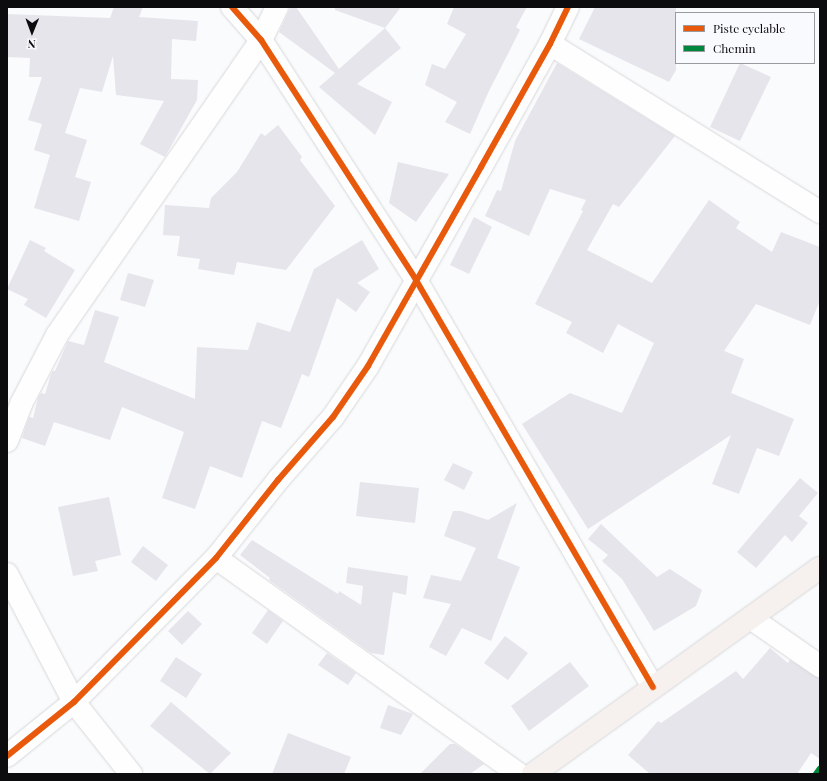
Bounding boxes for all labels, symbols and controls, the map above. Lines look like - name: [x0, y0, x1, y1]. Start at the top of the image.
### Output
- north arrow: [12, 12, 52, 52]
- legend: [675, 12, 815, 64]
- text: Piste cyclable: [713, 20, 785, 36]
- text: N: [28, 37, 36, 52]
- text: Chemin: [713, 40, 756, 56]

